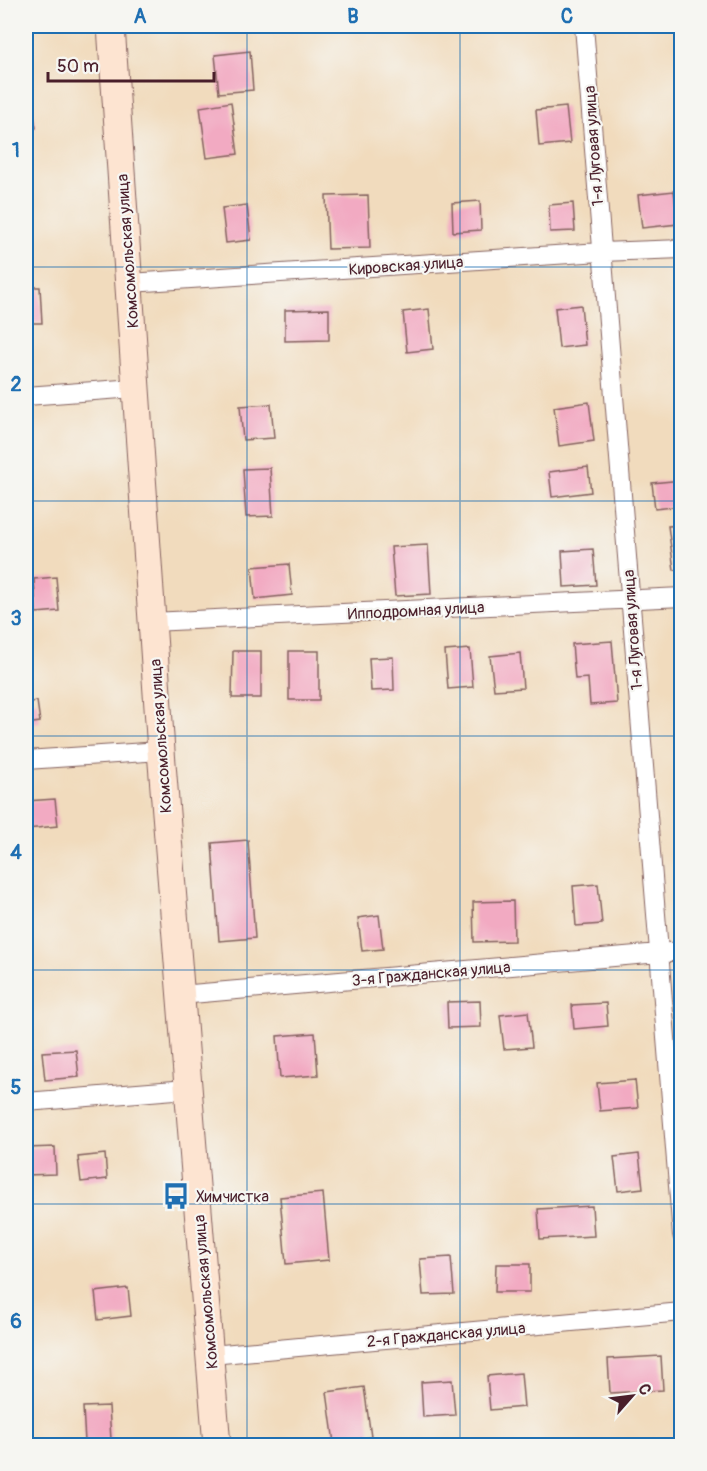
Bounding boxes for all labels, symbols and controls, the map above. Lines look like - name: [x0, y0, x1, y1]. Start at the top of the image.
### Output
- text: A: [134, 4, 147, 29]
- text: B: [347, 4, 359, 29]
- text: C: [561, 4, 573, 29]
- scale bar: [48, 45, 214, 83]
- text: 50 m: [57, 55, 99, 78]
- street label: 1-я Луговая улица: [580, 85, 608, 207]
- text: 1: [12, 138, 20, 163]
- street label: Комсомольская улица: [113, 173, 143, 329]
- street label: Кировская улица: [348, 252, 464, 280]
- text: 2: [10, 372, 22, 397]
- street label: 1-я Луговая улица: [619, 569, 647, 691]
- street label: Ипподромная улица: [347, 597, 485, 625]
- text: 3: [10, 606, 22, 631]
- street label: Комсомольская улица: [146, 658, 176, 814]
- text: 4: [10, 840, 22, 865]
- street label: 3-я Гражданская улица: [351, 957, 511, 991]
- text: 5: [11, 1075, 22, 1100]
- bus stop icon: Химчистка: [161, 1181, 191, 1211]
- place label: Химчистка: [196, 1187, 269, 1207]
- street label: Комсомольская улица: [189, 1214, 223, 1370]
- text: 6: [10, 1309, 22, 1334]
- street label: 2-я Гражданская улица: [366, 1318, 526, 1352]
- north arrow: [602, 1366, 662, 1426]
- text: С: [633, 1380, 656, 1399]

